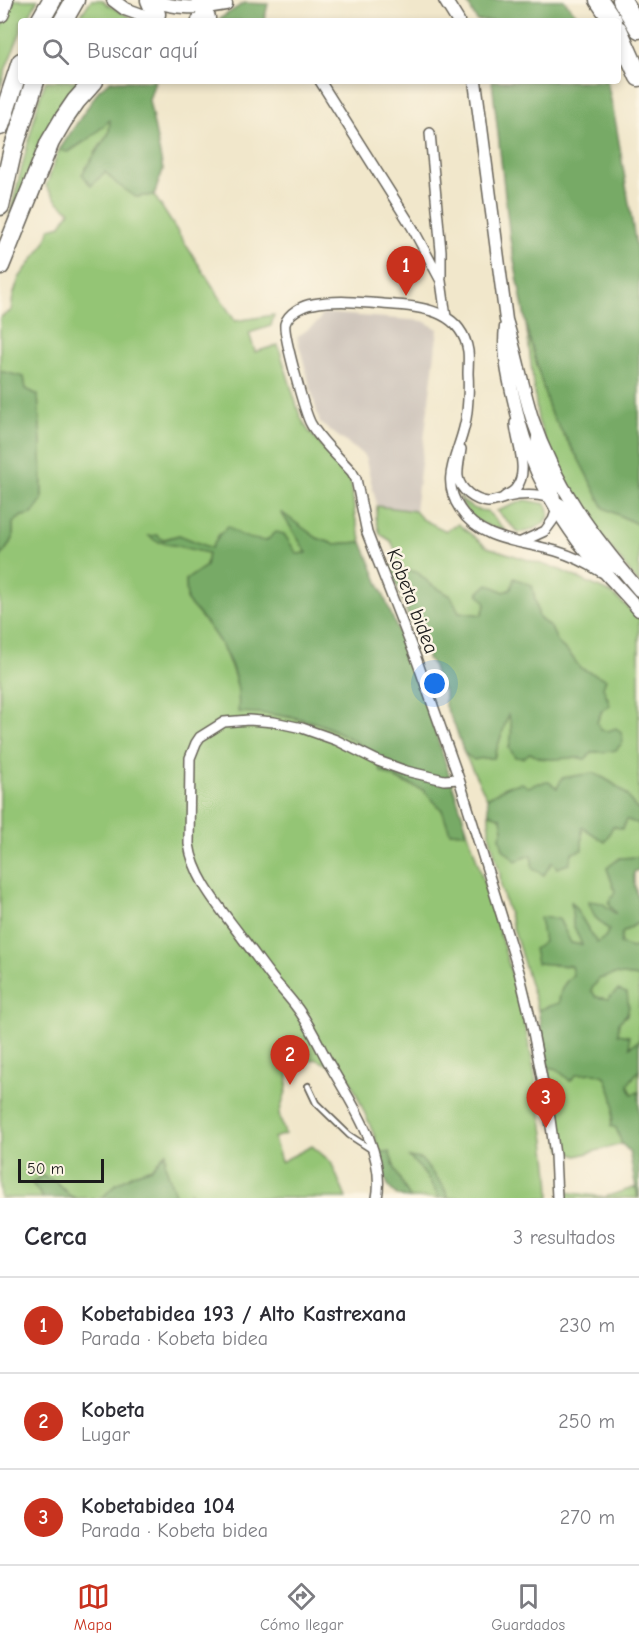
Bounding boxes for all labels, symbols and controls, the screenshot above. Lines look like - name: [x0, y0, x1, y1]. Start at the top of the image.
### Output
- search box: [18, 18, 621, 84]
- icon: search: [39, 35, 72, 68]
- text: Buscar aquí: [87, 38, 198, 64]
- pin: 1: [386, 246, 426, 296]
- street label: Kobeta bidea: [382, 545, 443, 657]
- your location: [420, 669, 449, 698]
- pin: 2: [270, 1036, 310, 1085]
- pin: 3: [526, 1078, 566, 1128]
- scale bar: [18, 1156, 104, 1184]
- text: 50 m: [27, 1160, 64, 1178]
- text: Cerca: [24, 1222, 88, 1252]
- text: 3 resultados: [513, 1226, 615, 1249]
- text: Kobetabidea 193 / Alto Kastrexana: [81, 1301, 406, 1327]
- text: 1: [40, 1314, 47, 1337]
- text: 230 m: [559, 1314, 615, 1337]
- text: Parada · Kobeta bidea: [81, 1327, 268, 1350]
- text: Kobeta: [81, 1397, 145, 1423]
- text: 2: [39, 1410, 48, 1433]
- text: 250 m: [558, 1410, 615, 1433]
- text: Lugar: [81, 1423, 130, 1446]
- text: Kobetabidea 104: [81, 1493, 235, 1519]
- text: 3: [39, 1506, 48, 1529]
- text: 270 m: [560, 1506, 615, 1529]
- text: Parada · Kobeta bidea: [81, 1519, 268, 1542]
- tab: Mapa: [74, 1580, 112, 1634]
- tab: Cómo llegar: [260, 1580, 343, 1634]
- tab: Guardados: [491, 1580, 565, 1634]

